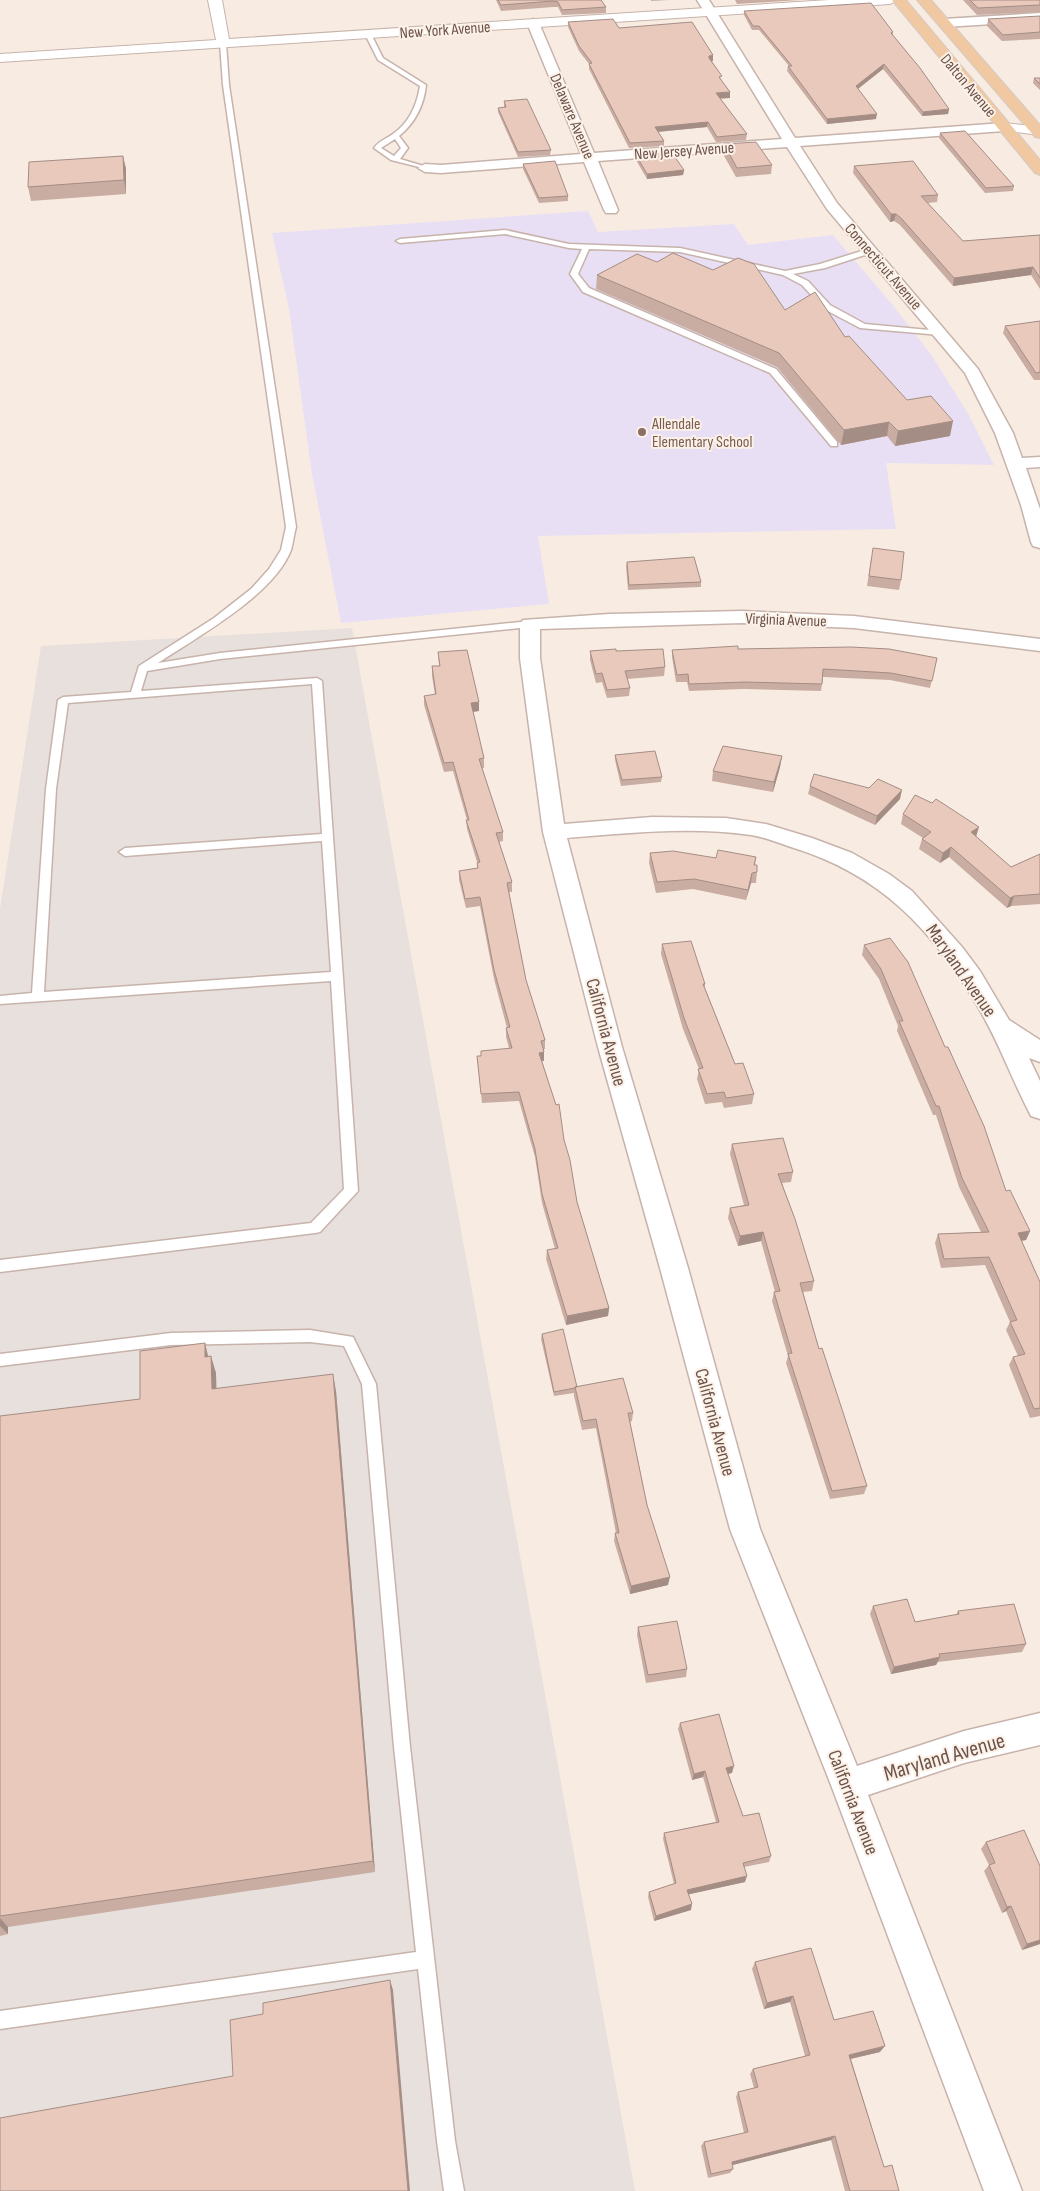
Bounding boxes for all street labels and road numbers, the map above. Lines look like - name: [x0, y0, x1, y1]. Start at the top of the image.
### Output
- street label: New York Avenue: [399, 18, 491, 43]
- street label: Dalton Avenue: [936, 50, 1000, 121]
- street label: Delaware Avenue: [545, 71, 598, 162]
- street label: New Jersey Avenue: [634, 139, 735, 164]
- street label: Connecticut Avenue: [840, 220, 926, 314]
- street label: Virginia Avenue: [745, 610, 827, 631]
- street label: Maryland Avenue: [920, 920, 1001, 1022]
- street label: California Avenue: [580, 976, 631, 1089]
- street label: California Avenue: [689, 1366, 740, 1479]
- street label: Maryland Avenue: [881, 1727, 1008, 1788]
- street label: California Avenue: [822, 1747, 883, 1858]

